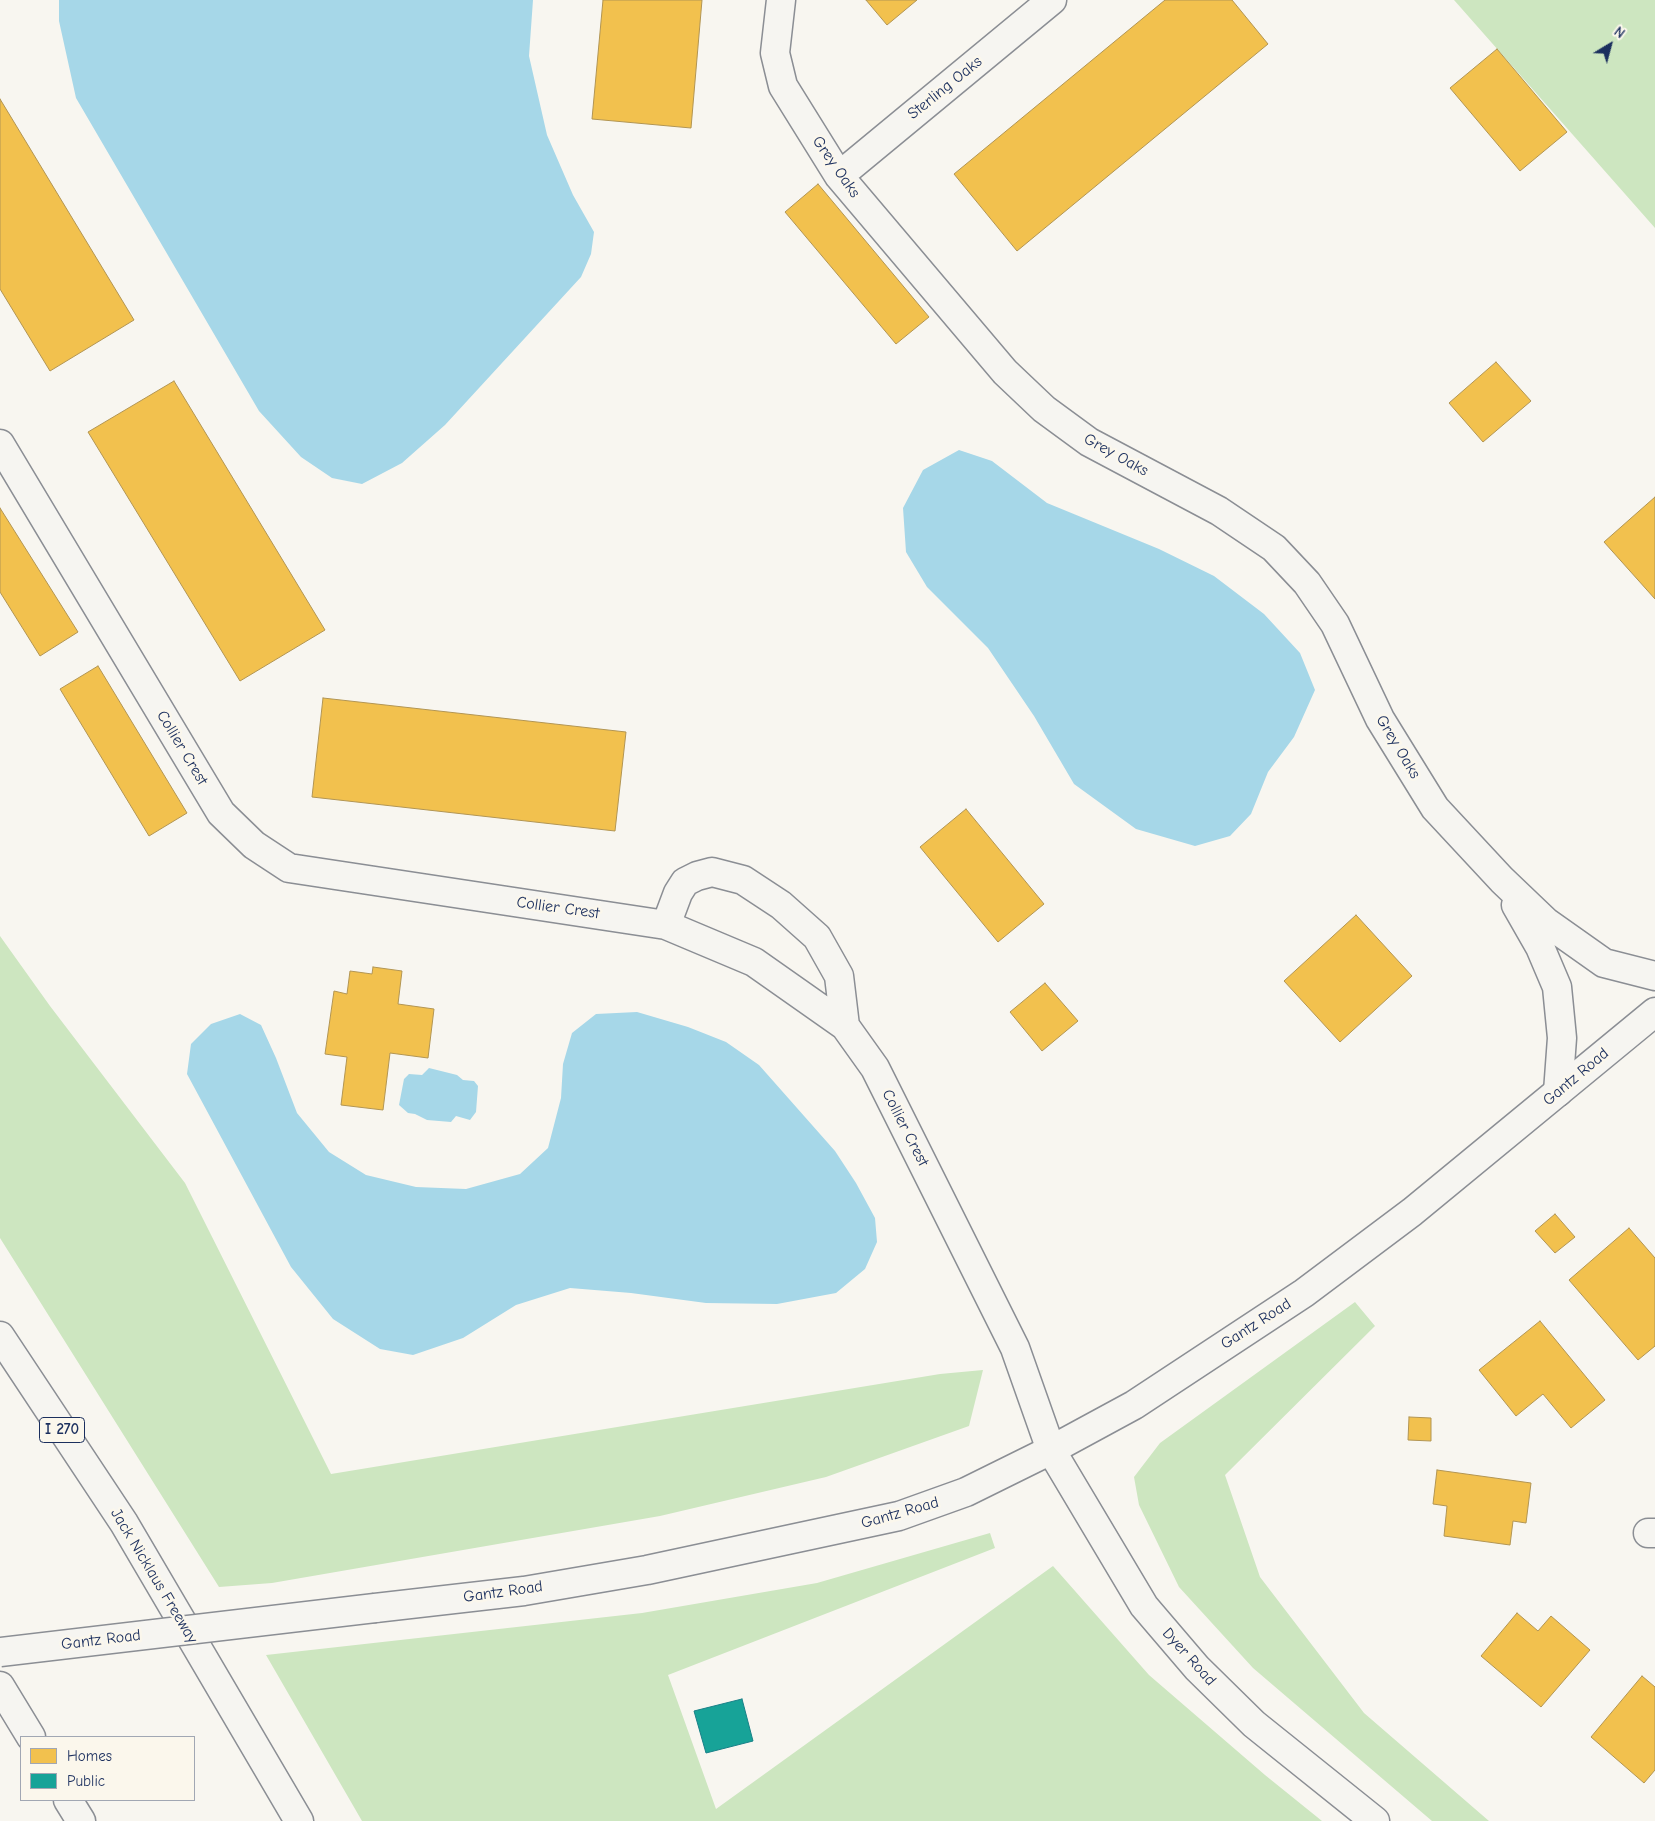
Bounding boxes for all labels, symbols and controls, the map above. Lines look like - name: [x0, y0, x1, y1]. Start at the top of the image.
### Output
- north arrow: [1585, 20, 1635, 70]
- text: N: [1611, 23, 1628, 42]
- street label: Sterling Oaks: [904, 52, 986, 124]
- street label: Grey Oaks: [808, 132, 864, 202]
- street label: Grey Oaks: [1080, 429, 1152, 481]
- street label: Collier Crest: [152, 707, 212, 789]
- street label: Grey Oaks: [1371, 712, 1425, 782]
- street label: Collier Crest: [515, 893, 601, 923]
- street label: Gantz Road: [1539, 1044, 1613, 1110]
- street label: Collier Crest: [877, 1086, 933, 1170]
- street label: Gantz Road: [1217, 1294, 1295, 1354]
- road number: I 270: [40, 1418, 84, 1442]
- street label: Gantz Road: [859, 1493, 941, 1533]
- street label: Jack Nicklaus Freeway: [106, 1505, 202, 1647]
- street label: Gantz Road: [462, 1577, 544, 1607]
- street label: Dyer Road: [1158, 1624, 1220, 1690]
- street label: Gantz Road: [60, 1626, 142, 1654]
- legend: [20, 1736, 195, 1801]
- text: Homes: [67, 1747, 112, 1765]
- text: Public: [67, 1772, 105, 1790]

